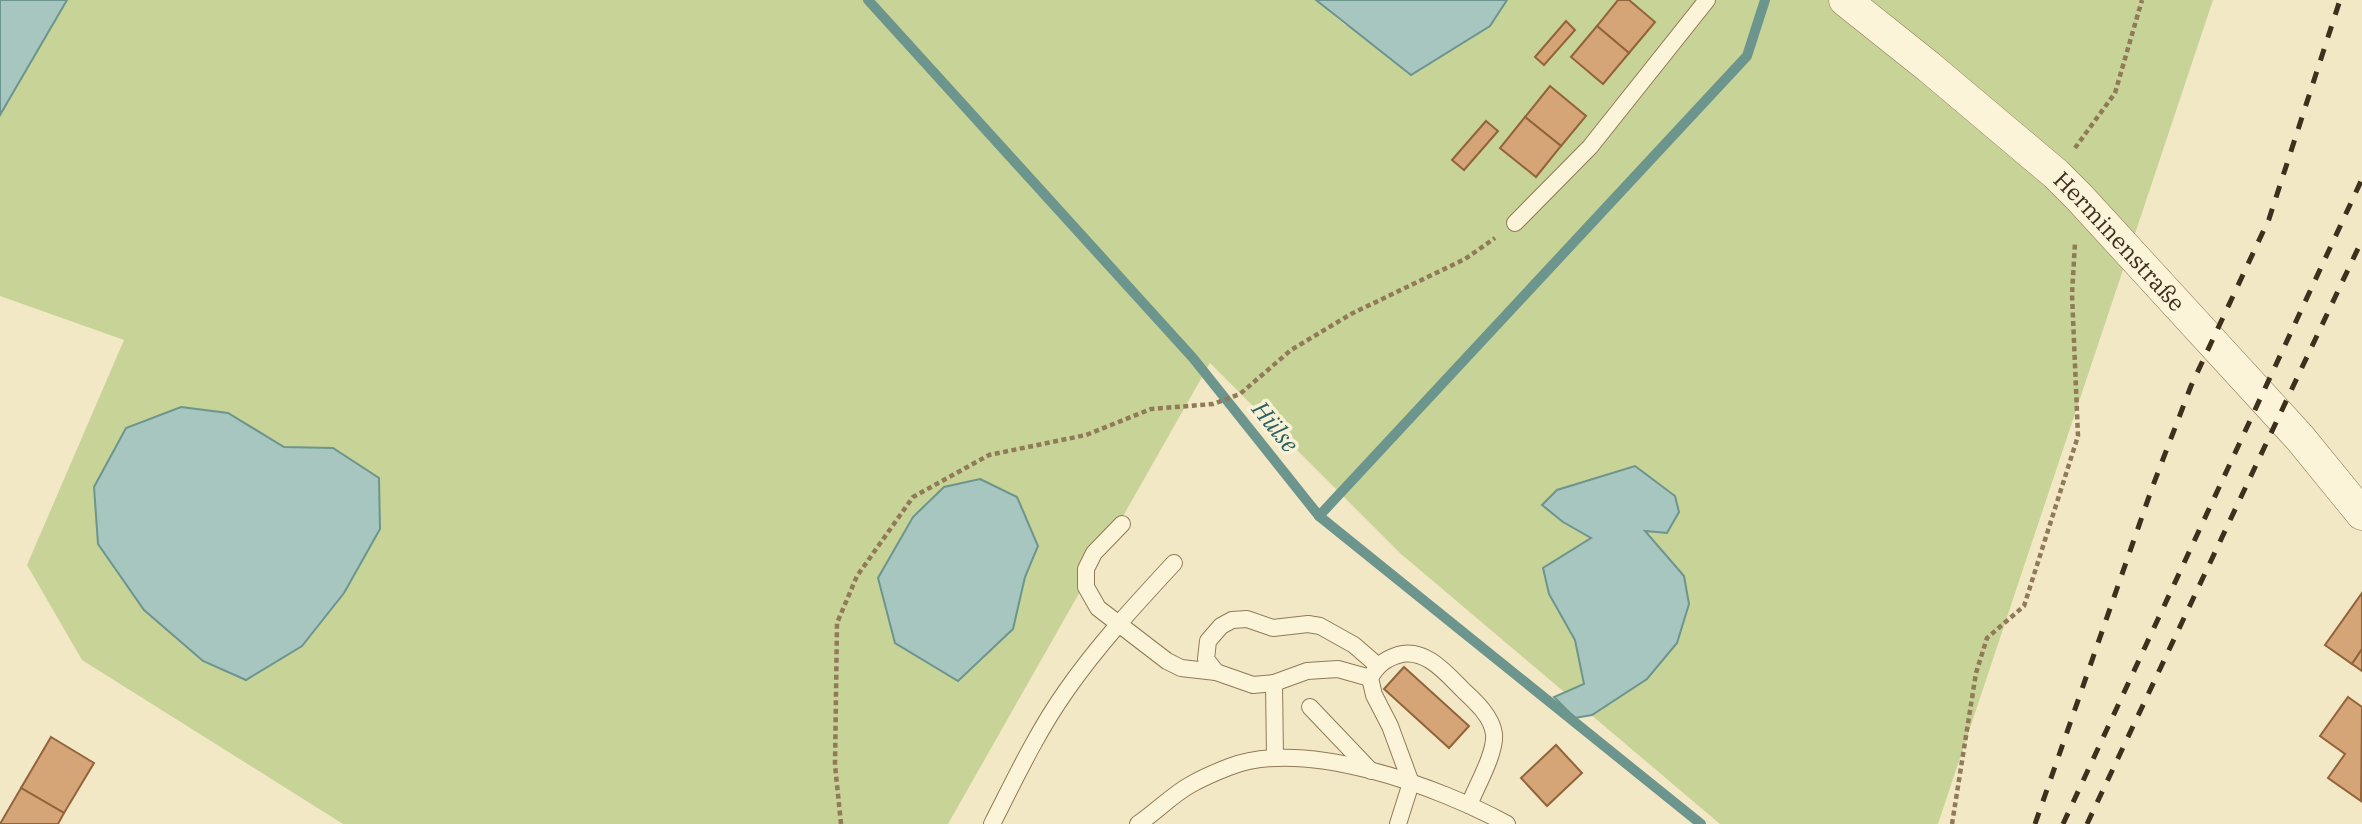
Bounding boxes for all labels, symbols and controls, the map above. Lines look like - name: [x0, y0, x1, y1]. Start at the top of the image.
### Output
- street label: Herminenstraße: [2048, 164, 2192, 317]
- water label: Hülse: [1245, 393, 1306, 459]

